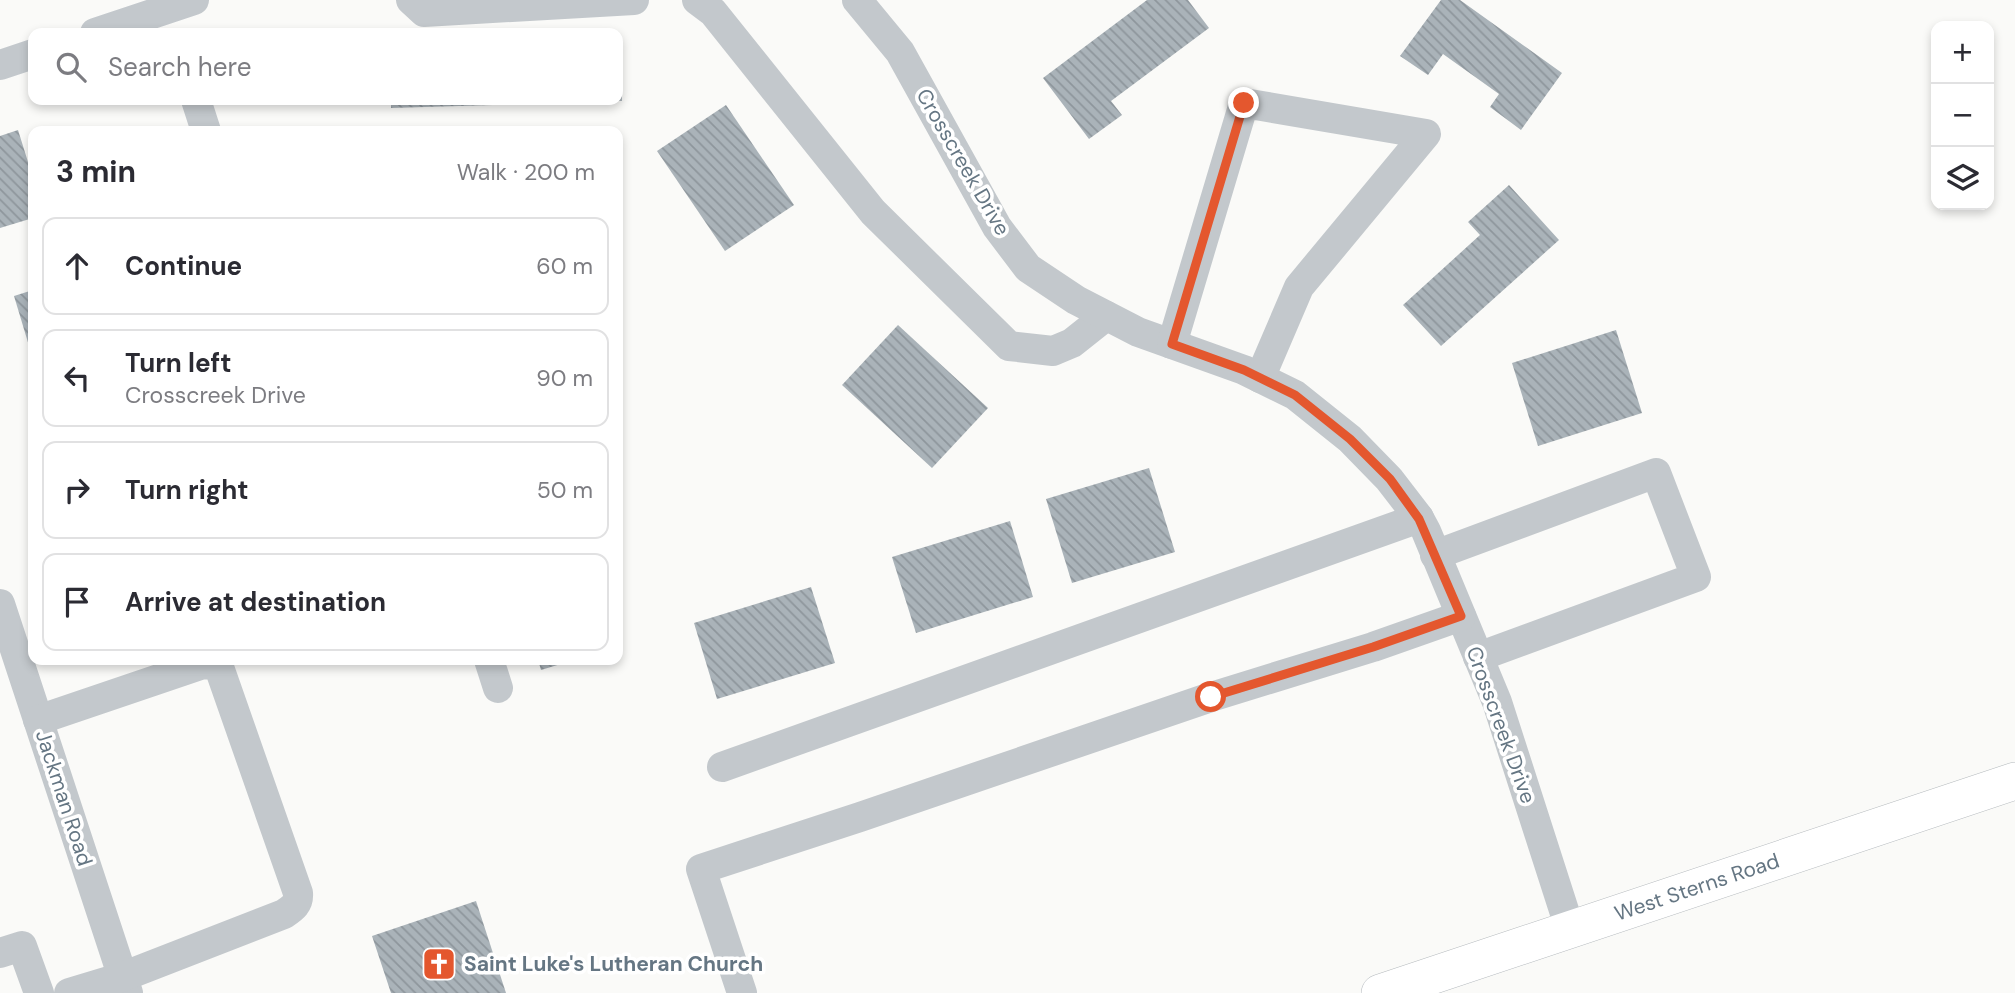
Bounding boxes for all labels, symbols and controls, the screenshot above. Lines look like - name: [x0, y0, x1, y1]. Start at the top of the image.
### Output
- map controls: [1931, 21, 1994, 210]
- button: +: [1931, 21, 1994, 84]
- search box: [28, 28, 623, 105]
- icon: search: [52, 48, 90, 86]
- text: Search here: [108, 50, 251, 84]
- street label: Crosscreek Drive: [910, 84, 1016, 241]
- button: −: [1931, 84, 1994, 147]
- route end: [1228, 87, 1259, 118]
- button: layers: [1931, 147, 1994, 210]
- text: 3 min: [56, 152, 136, 191]
- text: Walk · 200 m: [457, 157, 595, 187]
- icon: ahead: [58, 247, 96, 285]
- text: Continue: [125, 249, 242, 283]
- text: 60 m: [536, 251, 593, 281]
- text: Turn left: [125, 346, 232, 380]
- icon: left: [58, 359, 96, 397]
- text: 90 m: [536, 363, 593, 393]
- text: Crosscreek Drive: [125, 380, 306, 410]
- icon: right: [58, 471, 96, 509]
- text: Turn right: [125, 473, 249, 507]
- text: 50 m: [537, 475, 593, 505]
- icon: arrive: [58, 583, 96, 621]
- text: Arrive at destination: [125, 585, 386, 619]
- street label: Crosscreek Drive: [1460, 643, 1542, 807]
- route start: [1195, 681, 1226, 712]
- street label: Jackman Road: [29, 727, 99, 869]
- street label: West Sterns Road: [1611, 847, 1783, 928]
- church icon: Saint Luke's Lutheran Church: [420, 945, 458, 983]
- place label: Saint Luke's Lutheran Church: [464, 950, 763, 978]

